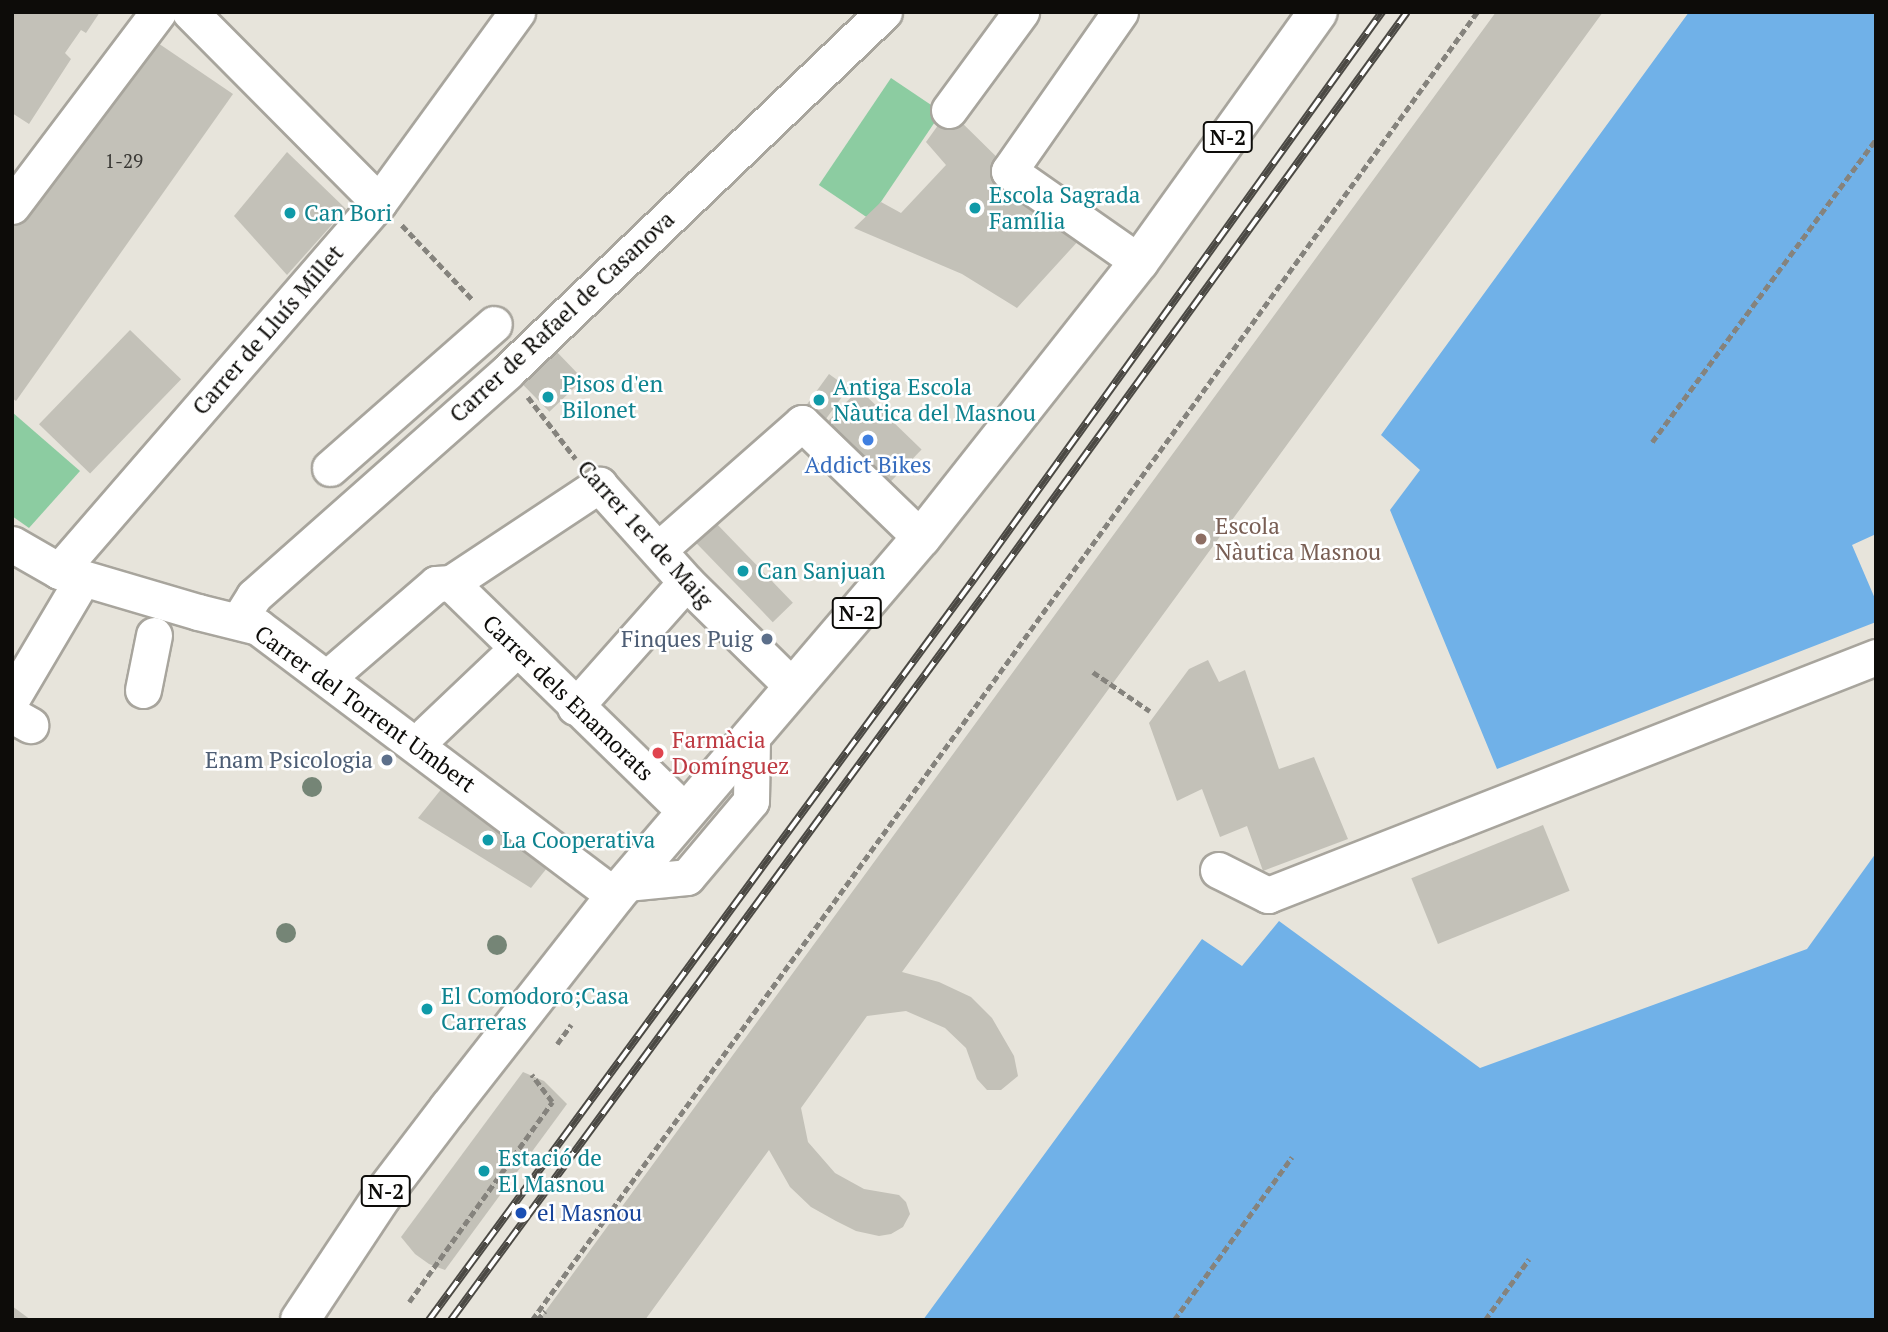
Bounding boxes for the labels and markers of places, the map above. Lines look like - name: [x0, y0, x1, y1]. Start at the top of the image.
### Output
- place label: Escola Sagrada Família: [989, 181, 1140, 235]
- place label: Can Bori: [304, 199, 392, 227]
- marker: Escola Sagrada Família: [967, 200, 983, 216]
- marker: Can Bori: [282, 205, 298, 221]
- place label: Pisos d'en Bilonet: [562, 370, 663, 424]
- place label: Antiga Escola Nàutica del Masnou: [833, 373, 1036, 427]
- marker: Pisos d'en Bilonet: [540, 389, 556, 405]
- marker: Antiga Escola Nàutica del Masnou: [811, 392, 827, 408]
- marker: Addict Bikes: [860, 432, 876, 448]
- place label: Addict Bikes: [804, 451, 932, 479]
- place label: Escola Nàutica Masnou: [1215, 512, 1381, 566]
- marker: Escola Nàutica Masnou: [1193, 531, 1209, 547]
- place label: Can Sanjuan: [757, 557, 885, 585]
- marker: Can Sanjuan: [735, 563, 751, 579]
- place label: Finques Puig: [621, 625, 753, 653]
- marker: Finques Puig: [759, 631, 775, 647]
- place label: Farmàcia Domínguez: [672, 726, 789, 780]
- marker: Farmàcia Domínguez: [650, 745, 666, 761]
- place label: Enam Psicologia: [205, 746, 373, 774]
- marker: Enam Psicologia: [379, 752, 395, 768]
- place label: La Cooperativa: [502, 826, 655, 854]
- marker: La Cooperativa: [480, 832, 496, 848]
- place label: El Comodoro;Casa Carreras: [441, 982, 629, 1036]
- marker: El Comodoro;Casa Carreras: [419, 1001, 435, 1017]
- place label: Estació de El Masnou: [498, 1144, 605, 1198]
- marker: Estació de El Masnou: [476, 1163, 492, 1179]
- place label: el Masnou: [537, 1199, 642, 1227]
- marker: el Masnou: [511, 1203, 531, 1223]

